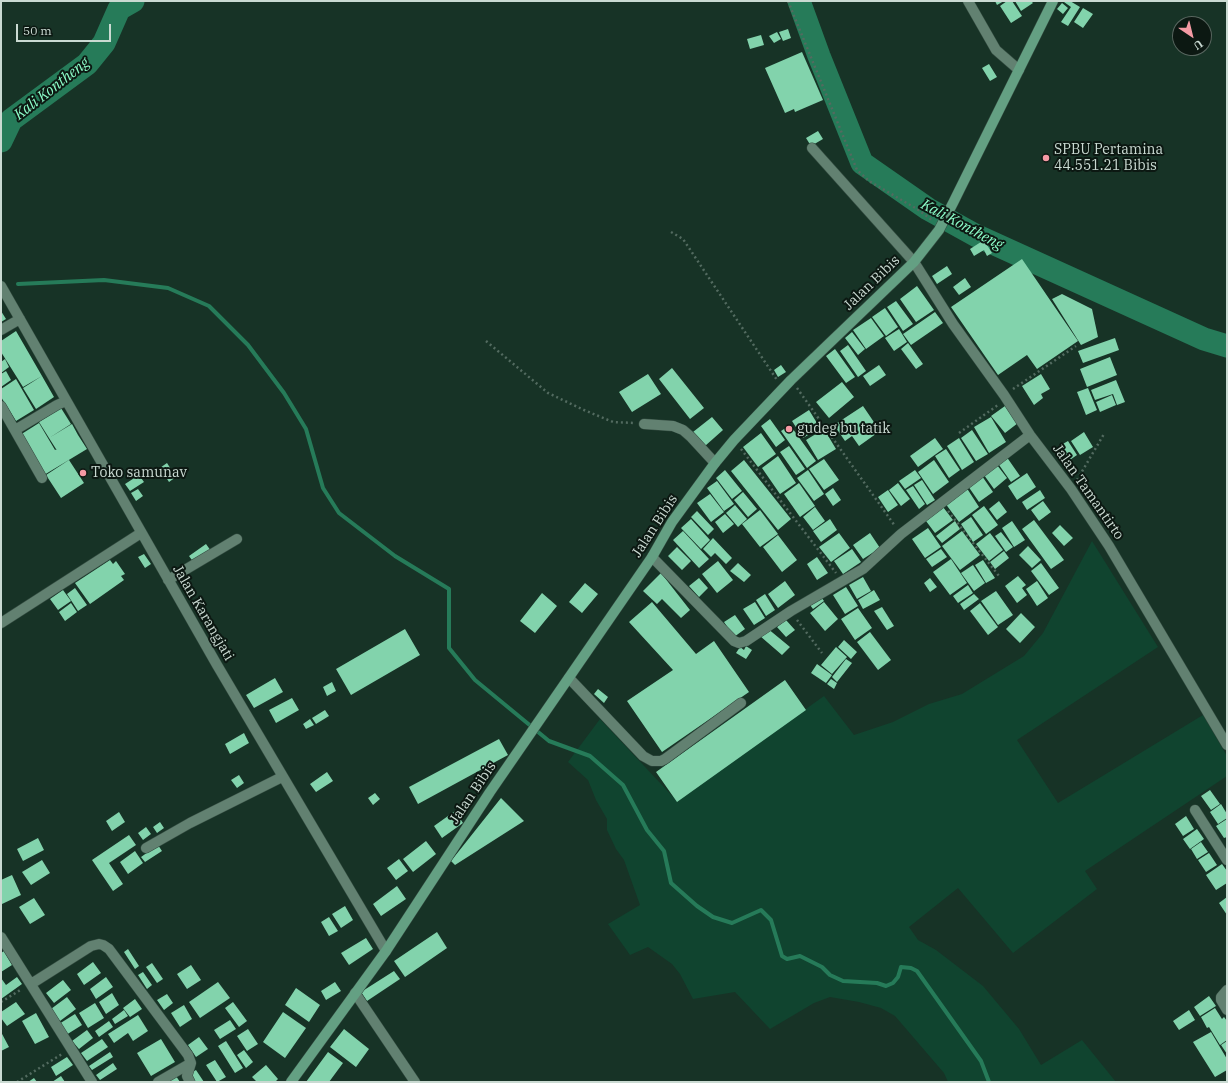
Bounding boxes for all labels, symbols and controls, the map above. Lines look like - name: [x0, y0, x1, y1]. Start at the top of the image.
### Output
- scale bar: [18, 16, 113, 42]
- north arrow: [1172, 16, 1212, 56]
- text: 50 m: [23, 23, 52, 38]
- text: U: [1191, 37, 1206, 53]
- water label: Kali Kontheng: [11, 54, 93, 124]
- place label: SPBU Pertamina 44.551.21 Bibis: [1054, 142, 1163, 174]
- marker: SPBU Pertamina 44.551.21 Bibis: [1041, 153, 1051, 163]
- water label: Kali Kontheng: [918, 196, 1006, 254]
- street label: Jalan Bibis: [840, 252, 904, 314]
- place label: gudeg bu tatik: [797, 421, 890, 437]
- marker: gudeg bu tatik: [784, 424, 794, 434]
- street label: Jalan Tamantirto: [1049, 441, 1127, 543]
- place label: Toko samunav: [91, 465, 187, 481]
- marker: Toko samunav: [78, 468, 88, 478]
- street label: Jalan Bibis: [629, 491, 681, 561]
- street label: Jalan Karangjati: [169, 562, 237, 664]
- street label: Jalan Bibis: [446, 759, 500, 827]

